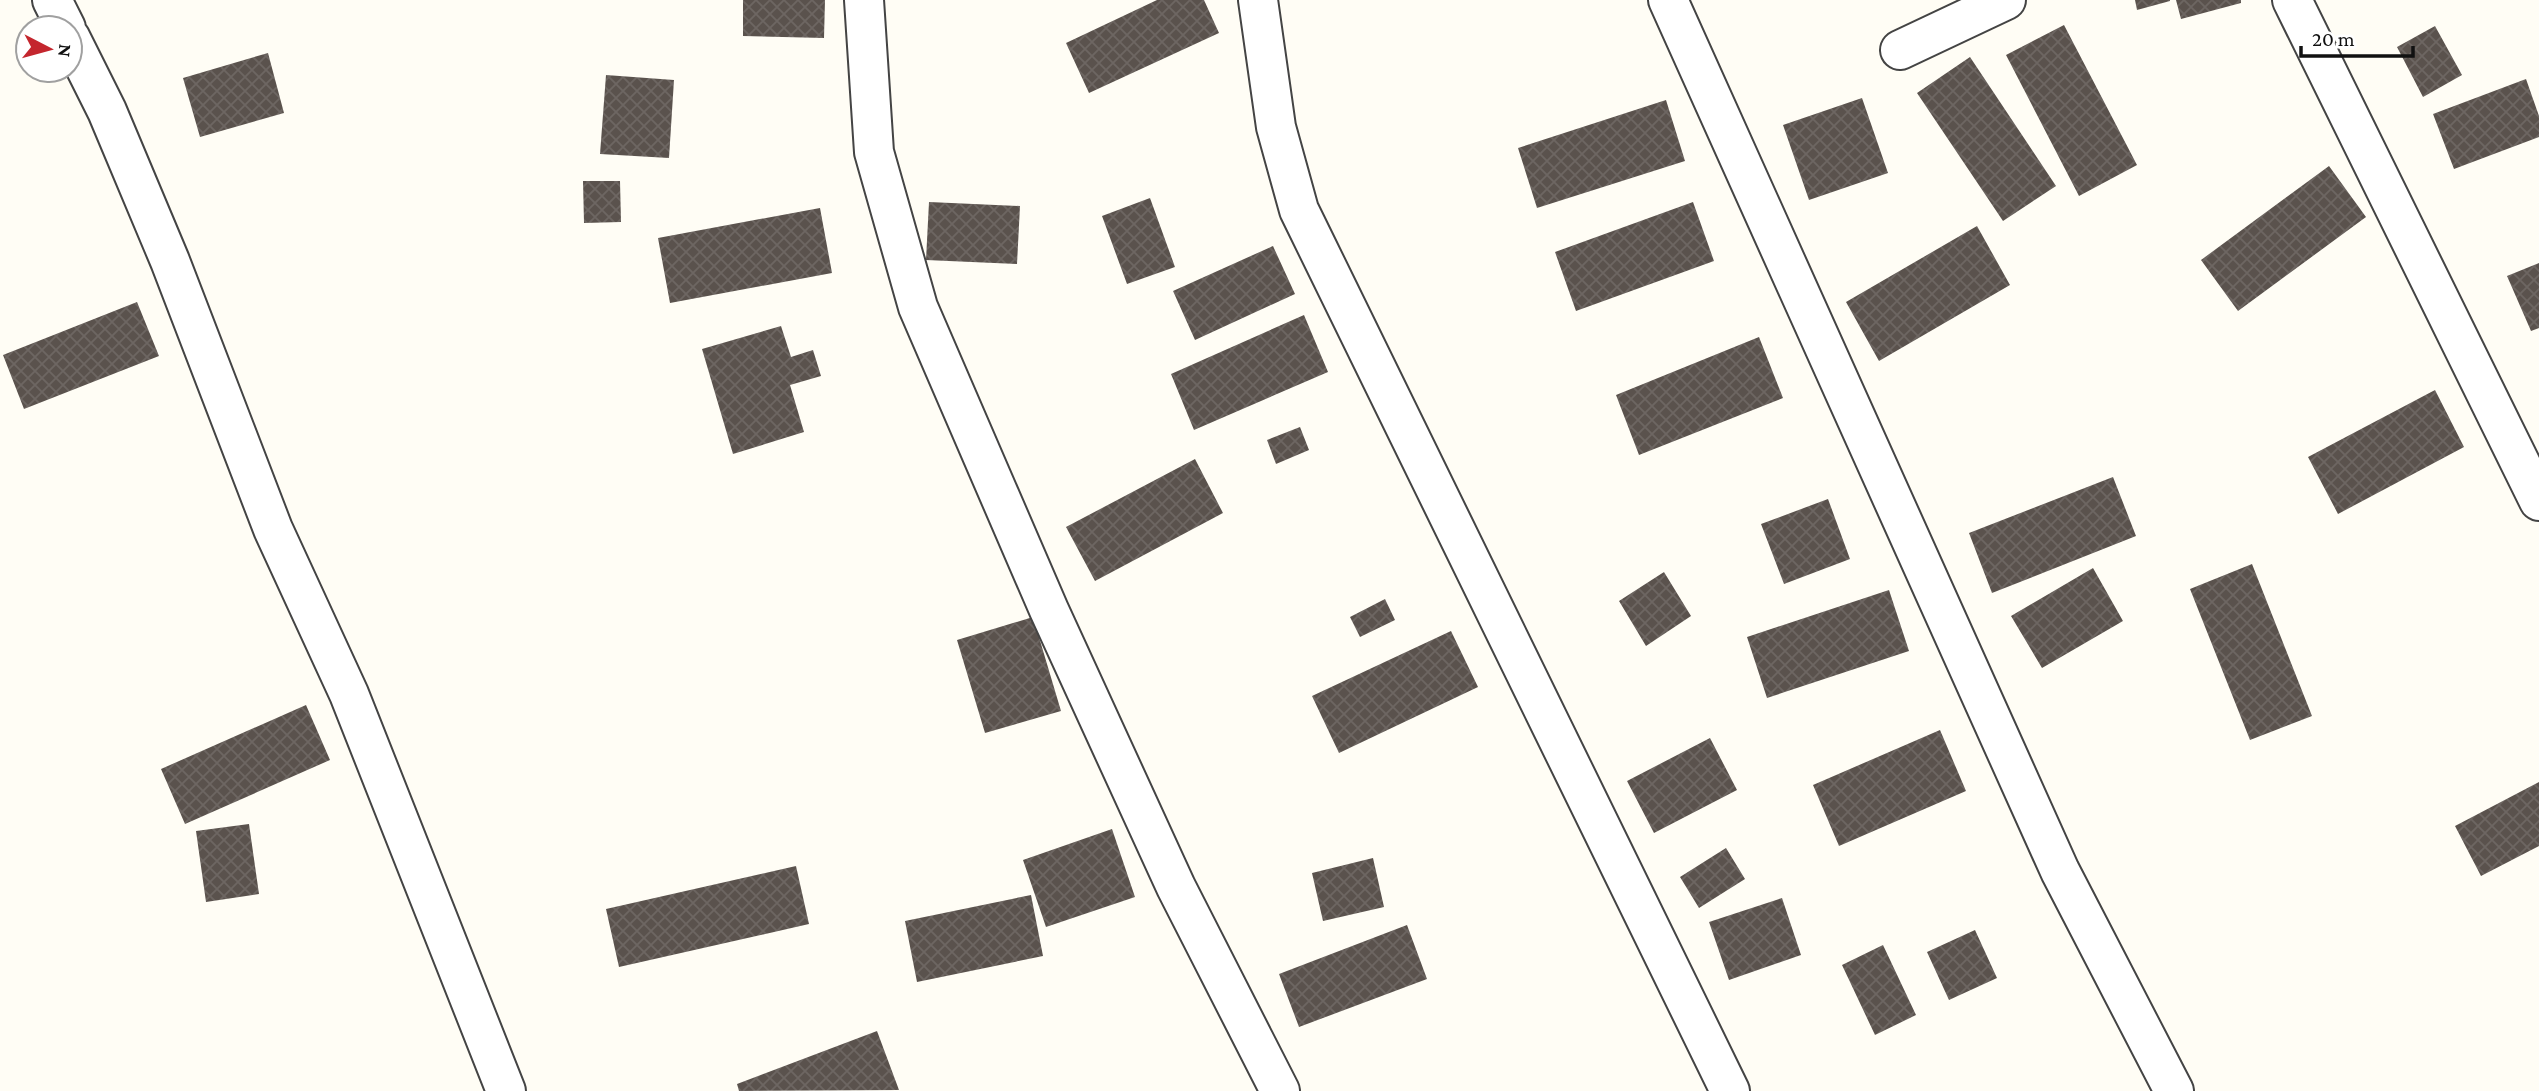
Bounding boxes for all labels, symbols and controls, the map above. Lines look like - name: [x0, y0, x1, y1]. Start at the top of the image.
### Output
- north arrow: [14, 14, 84, 84]
- scale bar: [2301, 14, 2413, 58]
- text: 20 m: [2312, 27, 2355, 51]
- text: N: [54, 43, 77, 58]

